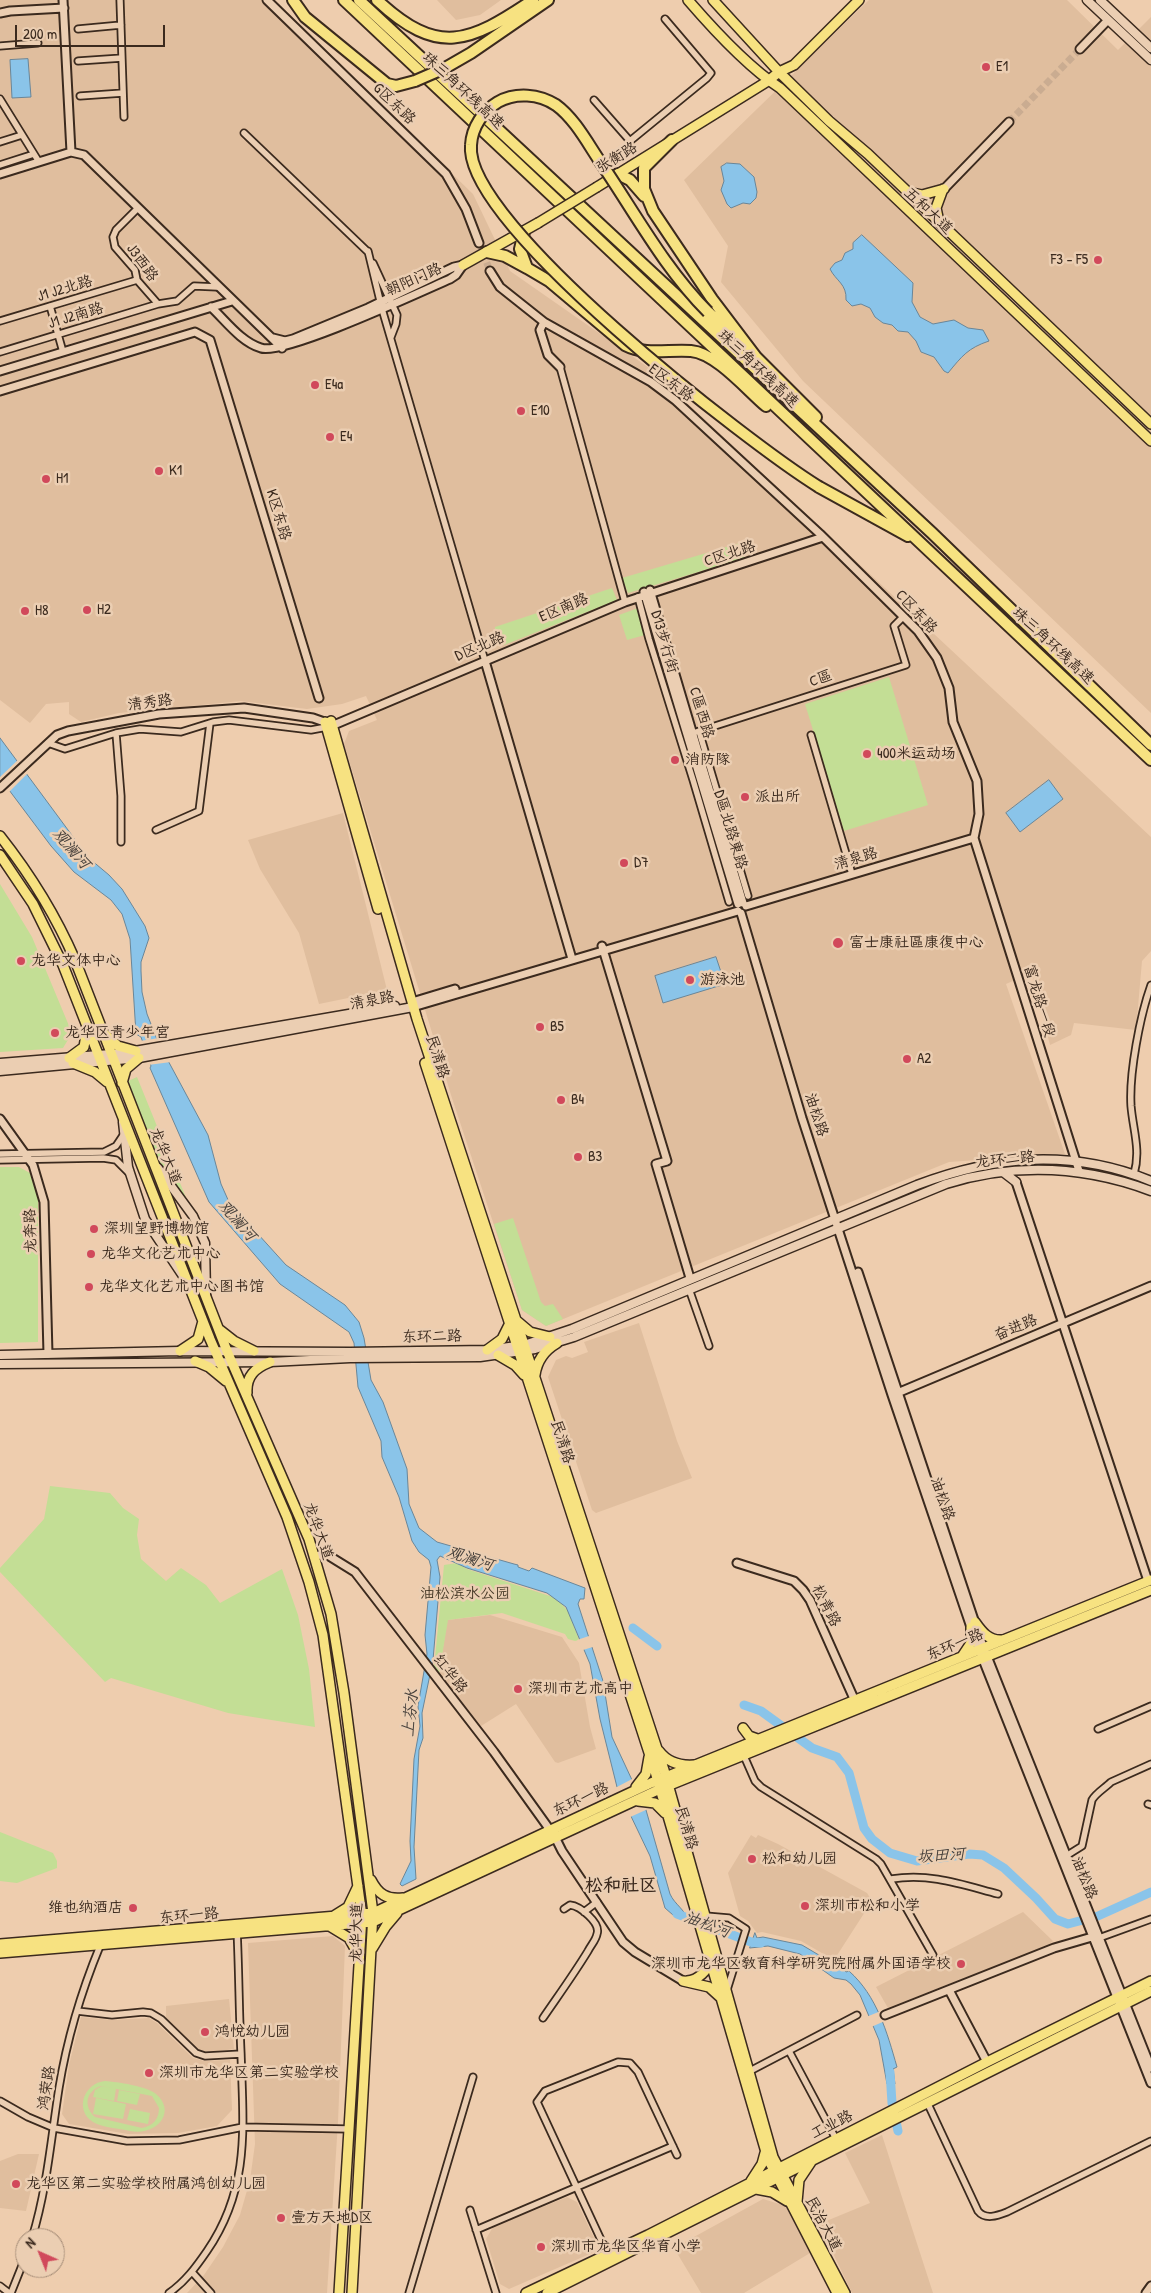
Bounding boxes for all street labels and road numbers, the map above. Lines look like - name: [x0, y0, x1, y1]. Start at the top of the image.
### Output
- street label: 珠三角环线高速: [418, 49, 508, 133]
- street label: G区东路: [369, 79, 419, 129]
- street label: 张衡路: [593, 138, 641, 178]
- street label: 五和大道: [900, 184, 956, 238]
- street label: J3西路: [122, 241, 162, 285]
- street label: 朝阳门路: [383, 260, 445, 300]
- street label: J1 J2北路: [35, 272, 95, 306]
- street label: J1 J2南路: [46, 299, 106, 333]
- street label: 珠三角环线高速: [714, 326, 802, 412]
- street label: E区东路: [645, 360, 697, 406]
- street label: K区东路: [262, 487, 294, 543]
- street label: C区北路: [702, 537, 758, 571]
- street label: C区东路: [891, 586, 941, 638]
- street label: E区南路: [537, 590, 591, 626]
- street label: 珠三角环线高速: [1008, 604, 1098, 688]
- street label: D13步行街: [646, 609, 682, 675]
- street label: D区北路: [452, 629, 508, 665]
- street label: C區: [807, 667, 835, 691]
- street label: C區西路: [685, 685, 717, 741]
- street label: 清秀路: [126, 691, 174, 715]
- street label: D區北路東路: [709, 788, 751, 872]
- street label: 清泉路: [832, 844, 880, 874]
- street label: 富龙路一段: [1019, 963, 1059, 1039]
- street label: 清泉路: [348, 988, 396, 1014]
- street label: 民清路: [421, 1033, 453, 1081]
- street label: 油松路: [800, 1091, 832, 1139]
- street label: 龙华大道: [145, 1125, 185, 1187]
- street label: 龙环二路: [974, 1148, 1036, 1172]
- street label: 龙奔路: [21, 1208, 41, 1254]
- street label: 奋进路: [992, 1311, 1040, 1345]
- street label: 东环二路: [402, 1327, 462, 1347]
- street label: 民清路: [546, 1418, 578, 1466]
- street label: 油松路: [926, 1475, 958, 1523]
- street label: 龙华大道: [299, 1500, 337, 1562]
- street label: 松青路: [808, 1582, 844, 1630]
- street label: 东环一路: [924, 1625, 986, 1665]
- street label: 红华路: [429, 1651, 471, 1697]
- street label: 东环一路: [550, 1779, 612, 1821]
- street label: 民清路: [671, 1804, 701, 1852]
- street label: 油松路: [1067, 1854, 1101, 1902]
- street label: 龙华大道: [347, 1903, 367, 1963]
- street label: 东环一路: [158, 1904, 220, 1928]
- street label: 鸿荣路: [35, 2064, 59, 2112]
- street label: 工业路: [808, 2107, 856, 2143]
- street label: 民治大道: [801, 2193, 845, 2255]

